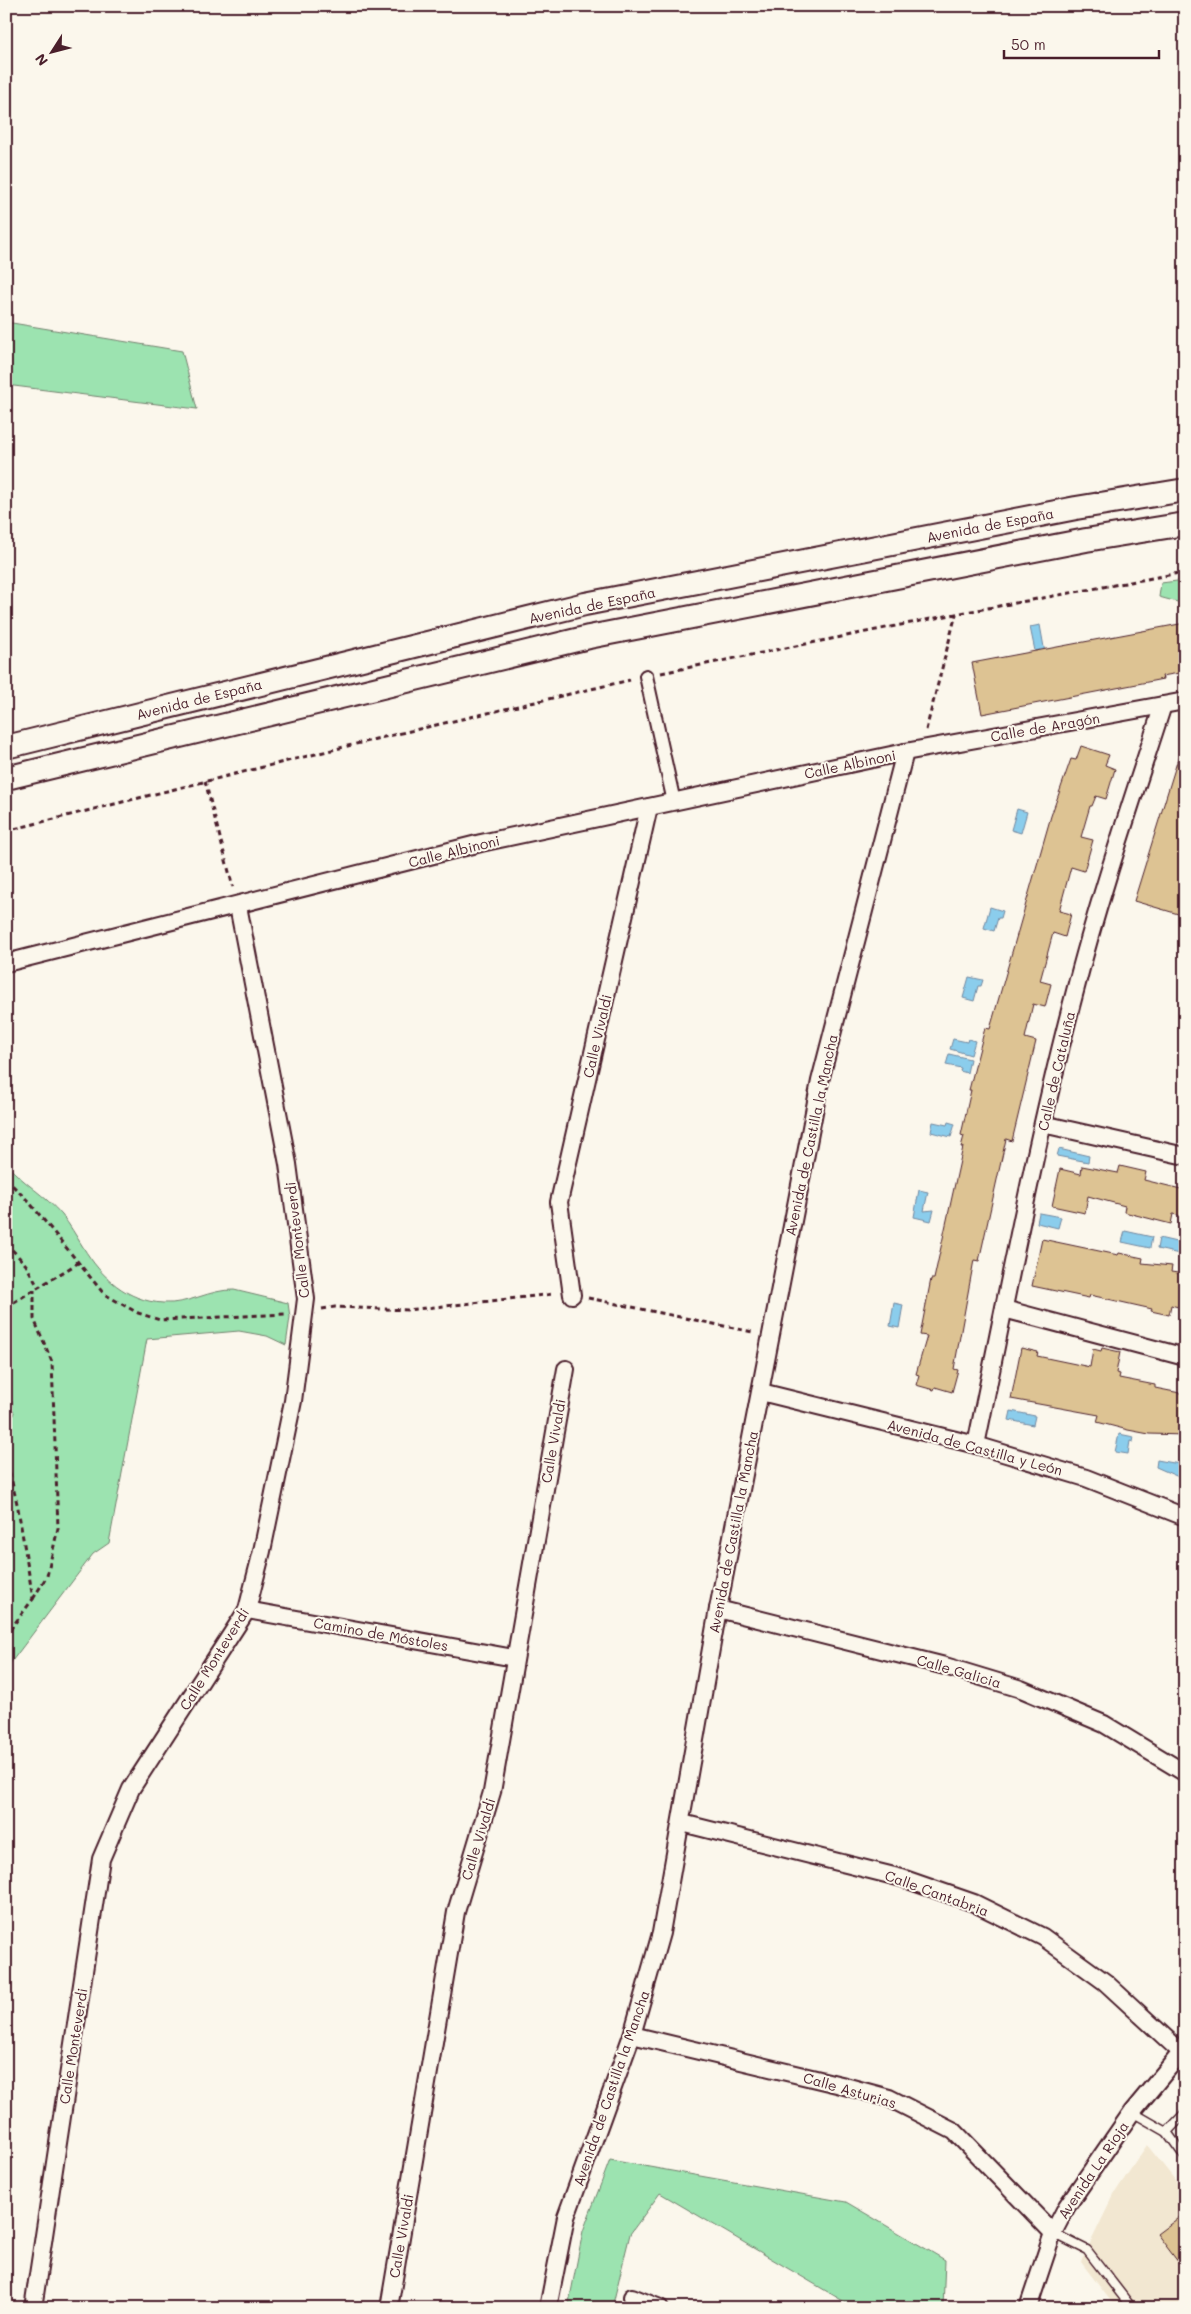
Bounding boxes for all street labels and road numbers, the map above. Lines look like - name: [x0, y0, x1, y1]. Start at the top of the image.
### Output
- street label: Avenida de España: [925, 503, 1055, 547]
- street label: Avenida de España: [527, 582, 657, 628]
- street label: Avenida de España: [134, 674, 264, 724]
- street label: Calle de Aragón: [989, 708, 1101, 746]
- street label: Calle Albinoni: [802, 745, 898, 783]
- street label: Calle Albinoni: [406, 830, 502, 872]
- street label: Calle Vivaldi: [578, 992, 616, 1080]
- street label: Calle de Cataluña: [1033, 1009, 1079, 1133]
- street label: Avenida de Castilla la Mancha: [780, 1032, 842, 1238]
- street label: Calle Monteverdi: [280, 1181, 314, 1299]
- street label: Calle Vivaldi: [536, 1398, 570, 1484]
- street label: Avenida de Castilla y León: [885, 1414, 1065, 1480]
- street label: Avenida de Castilla la Mancha: [704, 1429, 762, 1635]
- street label: Calle Monteverdi: [175, 1604, 253, 1714]
- street label: Camino de Móstoles: [312, 1613, 450, 1655]
- street label: Calle Galicia: [915, 1650, 1003, 1692]
- street label: Calle Vivaldi: [456, 1796, 500, 1882]
- street label: Calle Cantabria: [882, 1865, 992, 1921]
- street label: Calle Monteverdi: [54, 1987, 92, 2105]
- street label: Avenida de Castilla la Mancha: [568, 1988, 654, 2188]
- street label: Calle Asturias: [801, 2068, 899, 2112]
- street label: Avenida La Rioja: [1053, 2117, 1133, 2223]
- street label: Calle Vivaldi: [384, 2193, 418, 2279]

